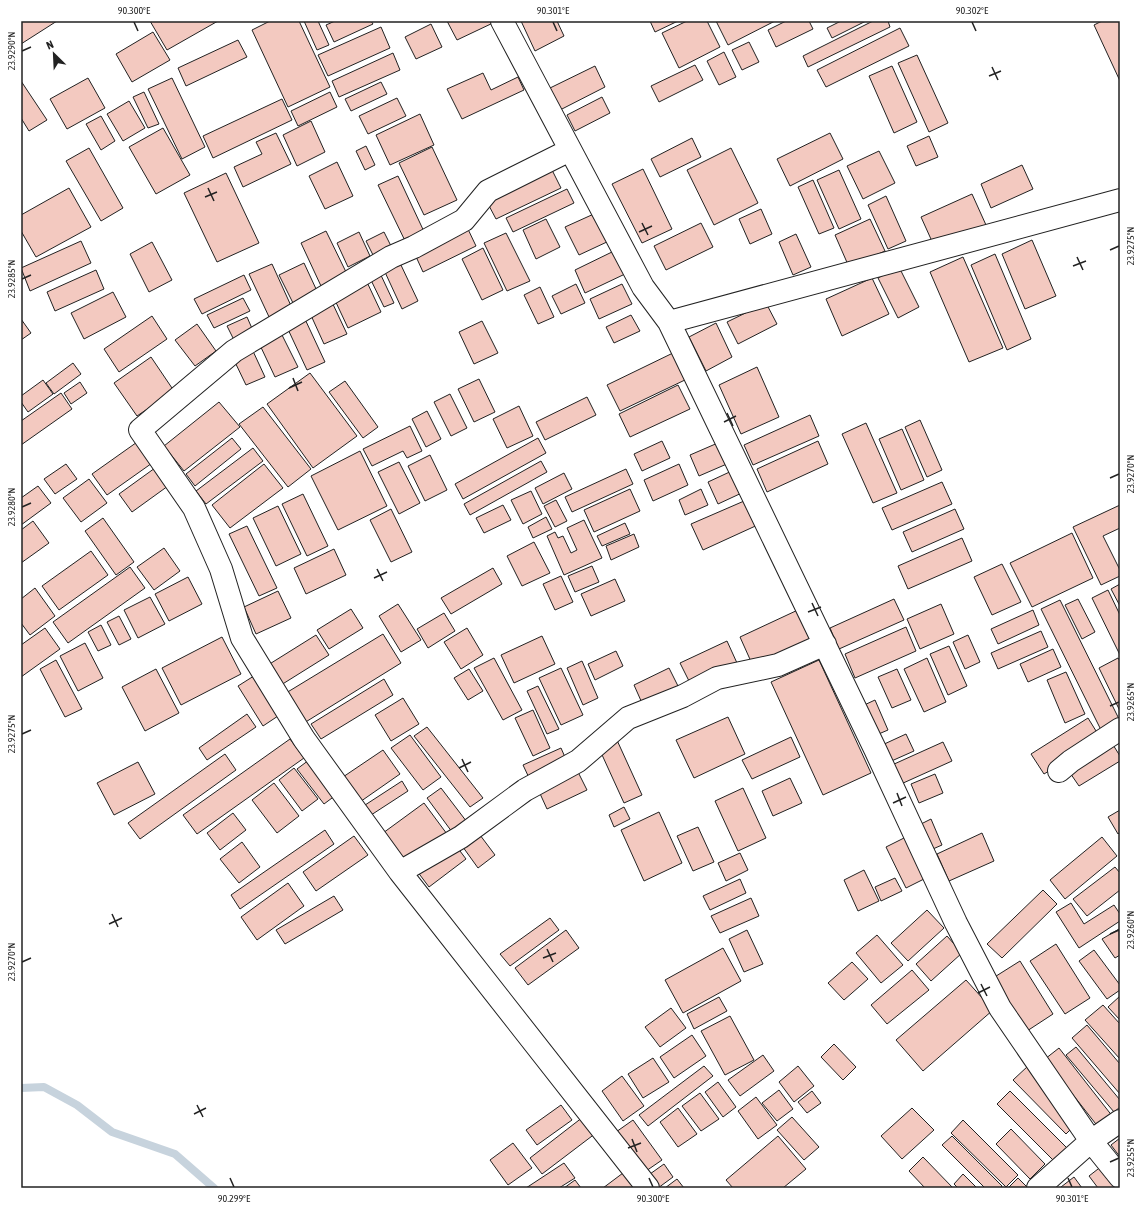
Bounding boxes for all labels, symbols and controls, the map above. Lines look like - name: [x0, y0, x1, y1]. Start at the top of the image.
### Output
- text: 90.300°E: [118, 5, 151, 16]
- text: 90.301°E: [537, 5, 570, 16]
- text: 90.302°E: [956, 5, 989, 16]
- text: 23.9290°N: [6, 32, 17, 70]
- north arrow: [34, 34, 74, 74]
- text: N: [45, 38, 55, 52]
- text: 23.9275°N: [1125, 227, 1136, 265]
- text: 23.9285°N: [6, 260, 17, 298]
- text: 23.9270°N: [1125, 455, 1136, 493]
- text: 23.9280°N: [6, 488, 17, 526]
- text: 23.9265°N: [1125, 683, 1136, 721]
- text: 23.9275°N: [6, 715, 17, 753]
- text: 23.9260°N: [1125, 911, 1136, 949]
- text: 23.9270°N: [6, 943, 17, 981]
- text: 23.9255°N: [1125, 1139, 1136, 1177]
- text: 90.299°E: [218, 1193, 251, 1204]
- text: 90.300°E: [637, 1193, 670, 1204]
- text: 90.301°E: [1056, 1193, 1089, 1204]

